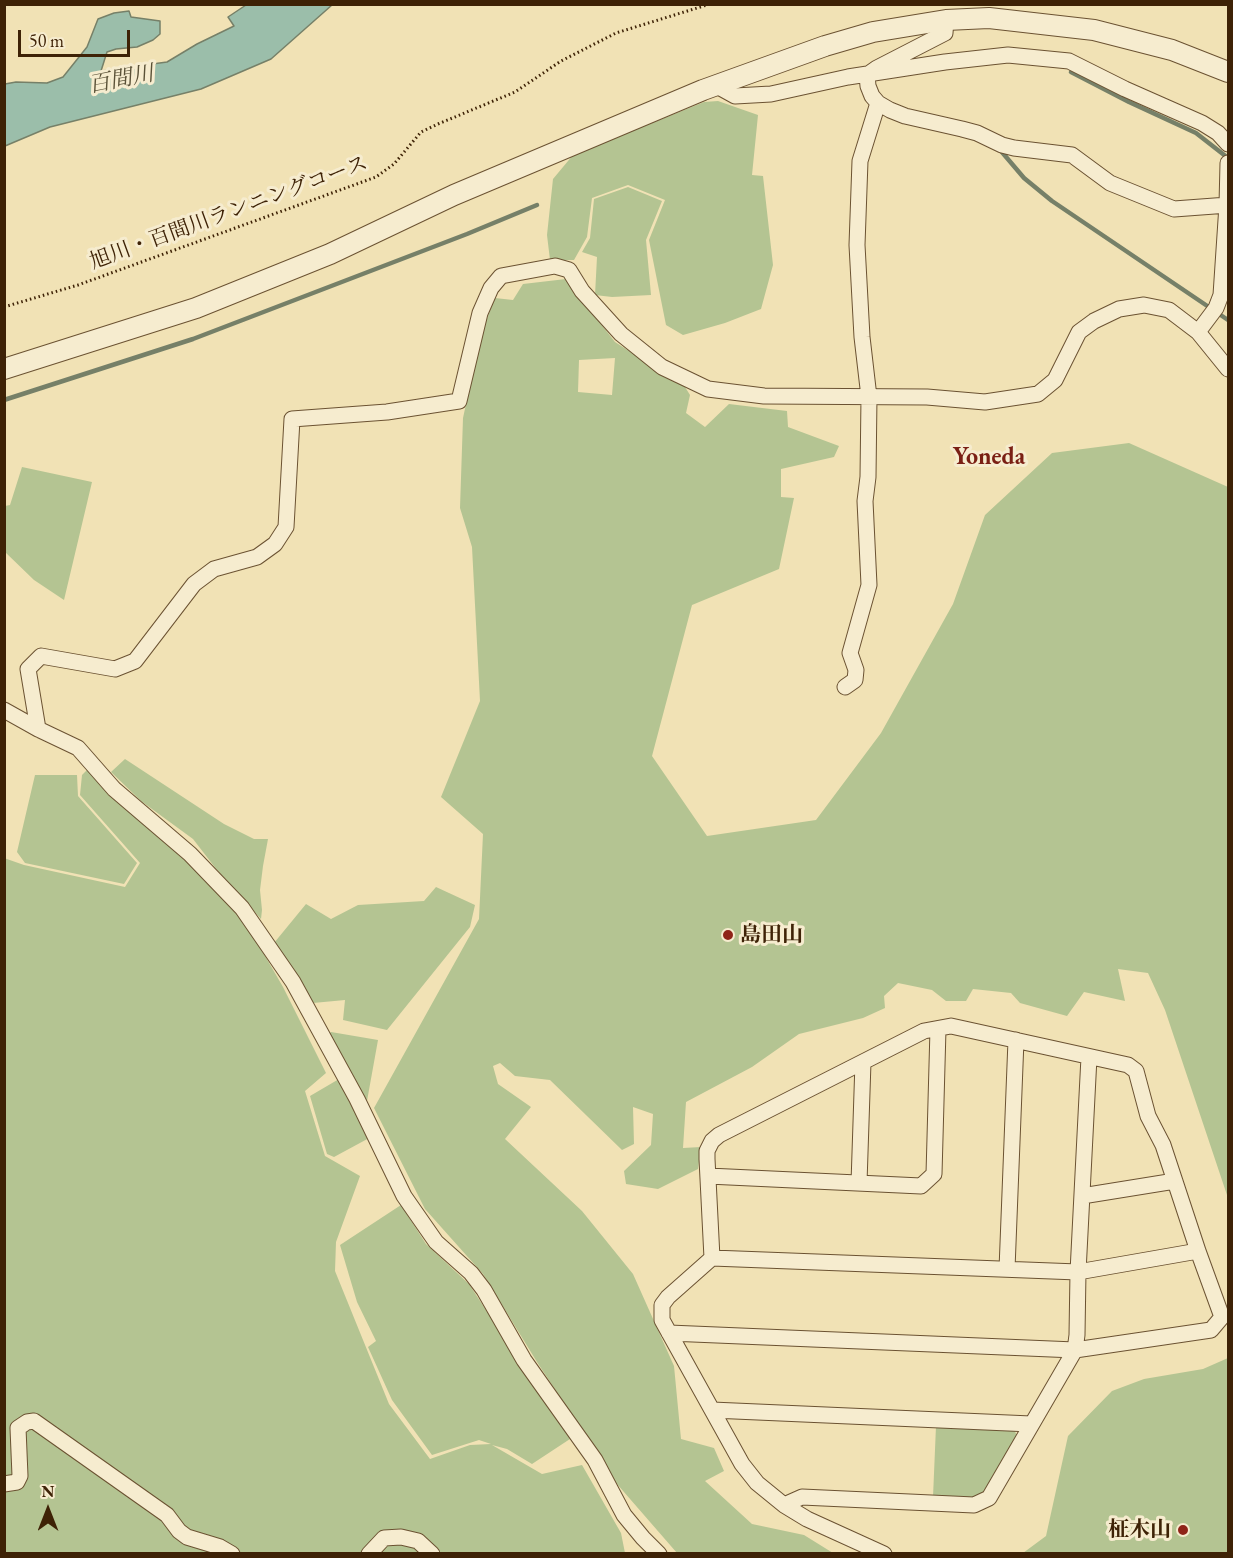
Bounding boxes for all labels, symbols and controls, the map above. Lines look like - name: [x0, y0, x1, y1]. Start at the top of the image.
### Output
- scale bar: [21, 18, 134, 56]
- text: 50 m: [29, 29, 64, 52]
- water label: 百間川: [86, 61, 156, 99]
- street label: 旭川・百間川ランニングコース: [87, 151, 371, 275]
- district label: Yoneda: [953, 443, 1025, 471]
- place label: 島田山: [740, 922, 803, 948]
- marker: 島田山: [721, 928, 735, 942]
- north arrow: [18, 1480, 78, 1540]
- text: N: [42, 1481, 54, 1502]
- place label: 柾木山: [1108, 1517, 1171, 1543]
- marker: 柾木山: [1176, 1523, 1190, 1537]

